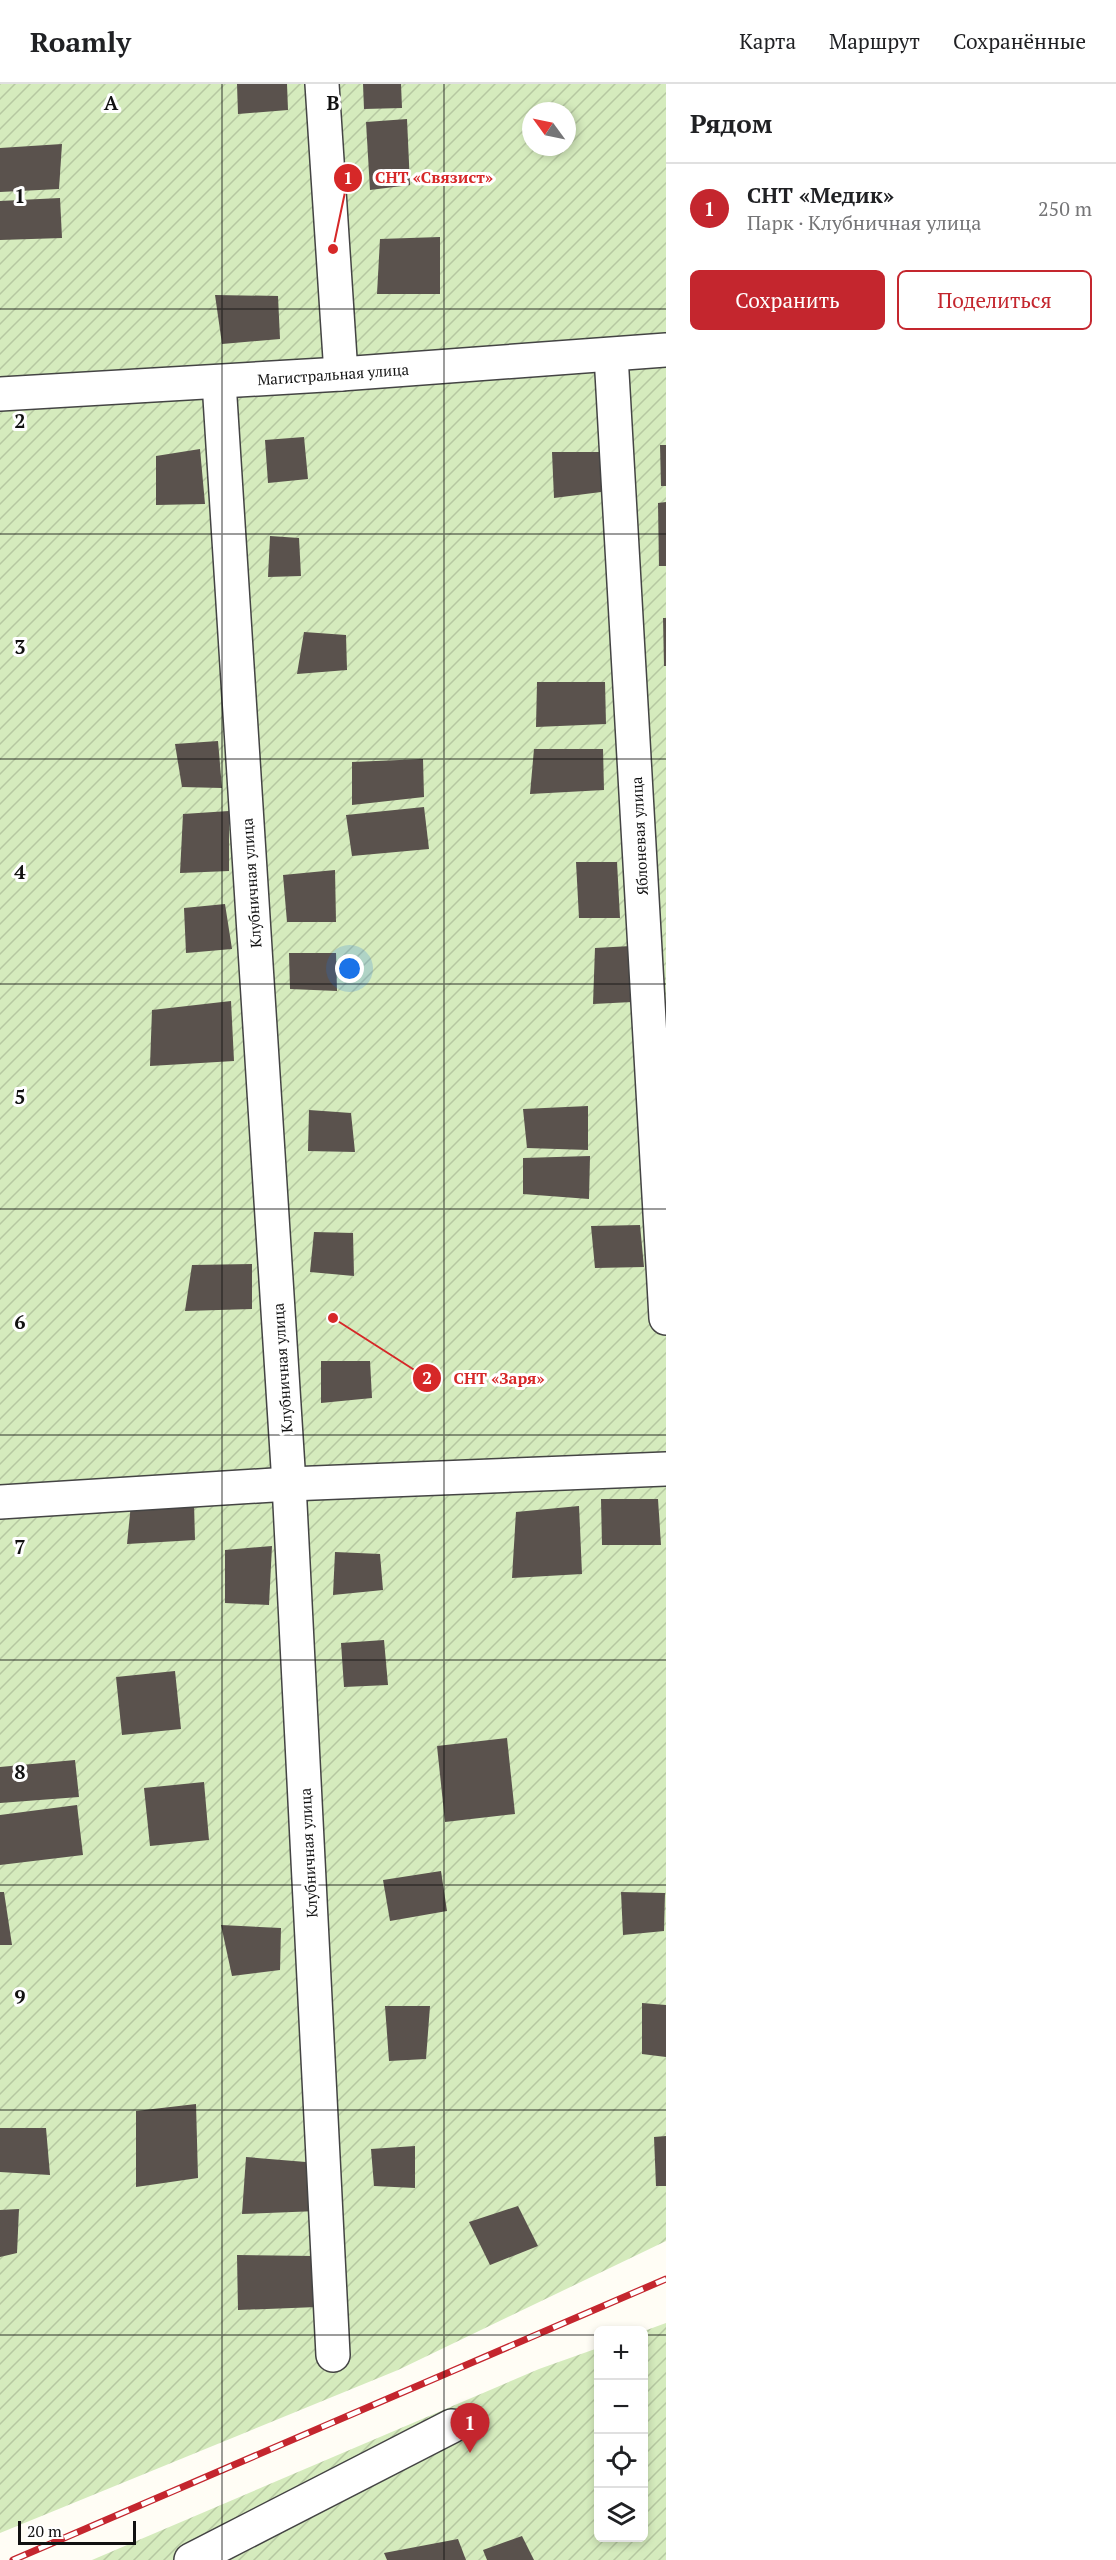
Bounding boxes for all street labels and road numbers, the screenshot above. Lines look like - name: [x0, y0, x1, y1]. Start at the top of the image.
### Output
- street label: Магистральная улица: [257, 359, 410, 389]
- street label: Яблоневая улица: [626, 776, 652, 896]
- street label: Клубничная улица: [236, 817, 266, 949]
- street label: Клубничная улица: [267, 1302, 297, 1434]
- street label: Клубничная улица: [295, 1787, 321, 1918]

